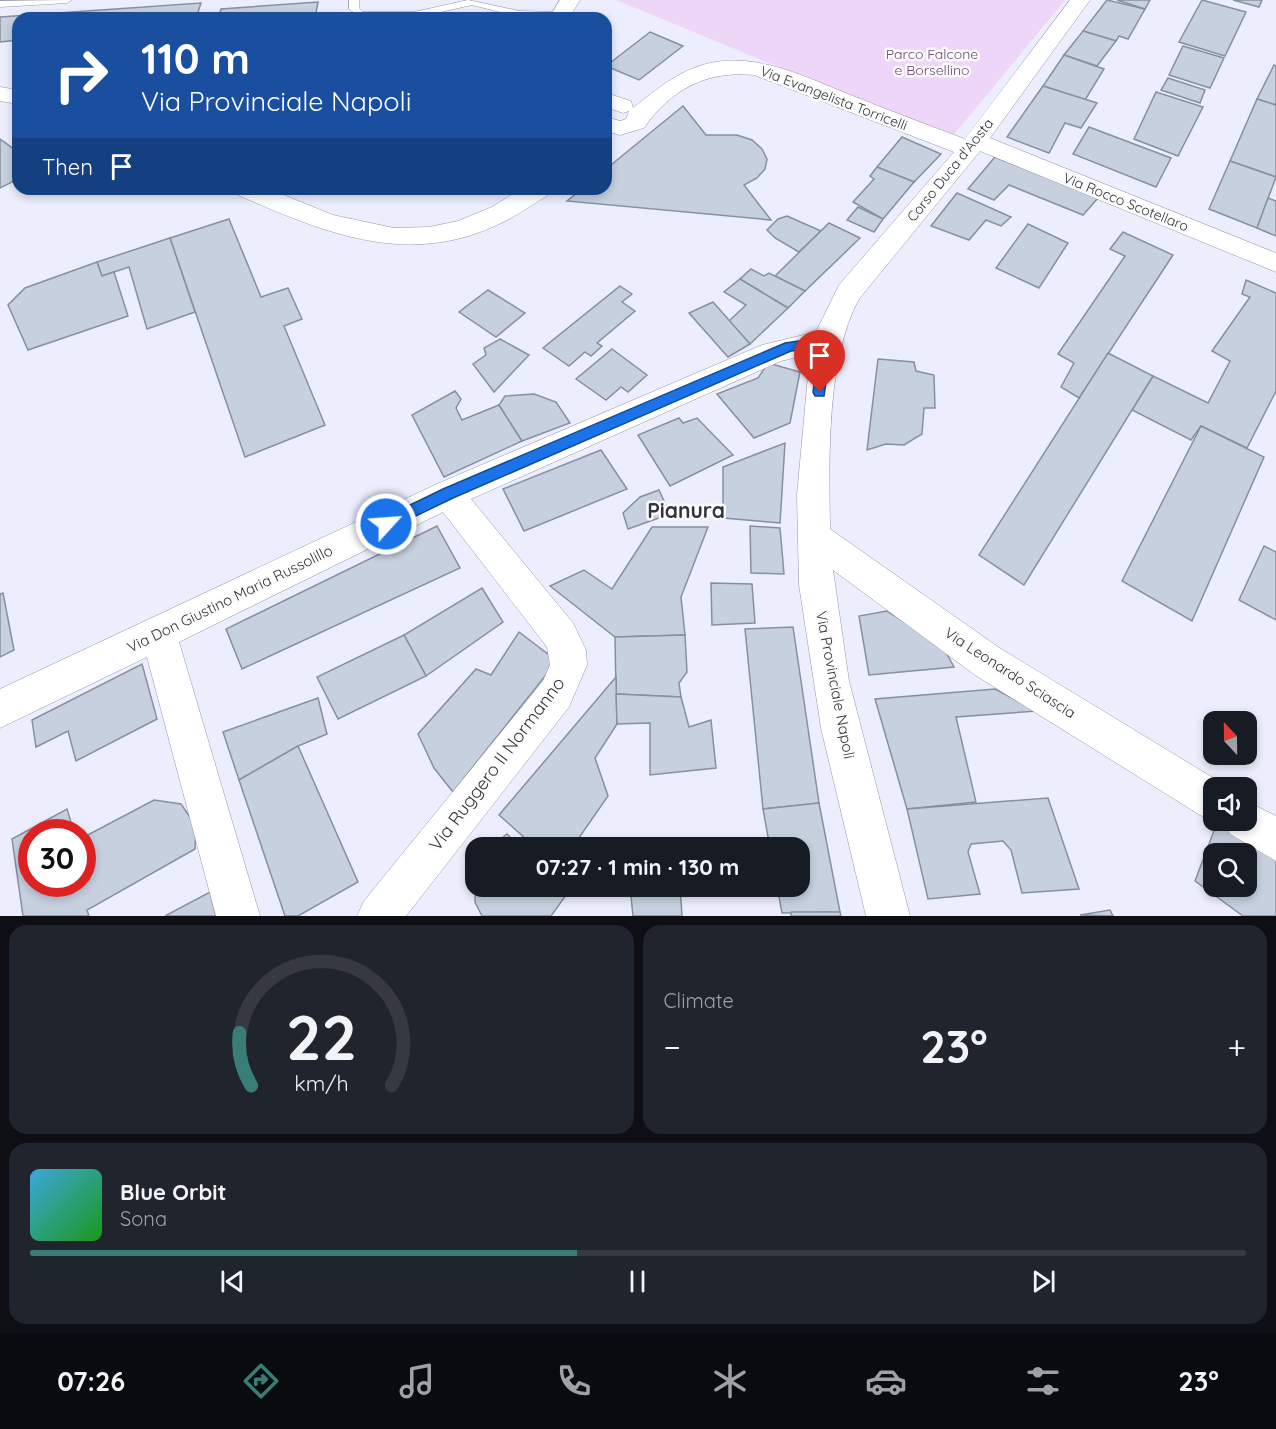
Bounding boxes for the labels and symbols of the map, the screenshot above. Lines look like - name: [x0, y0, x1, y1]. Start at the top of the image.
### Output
- park label: Parco Falcone e Borsellino: [886, 45, 978, 79]
- street label: Via Evangelista Torricelli: [758, 62, 910, 134]
- street label: Corso Duca d'Aosta: [903, 115, 997, 225]
- street label: Via Rocco Scotellaro: [1061, 169, 1191, 235]
- pin: [794, 330, 845, 392]
- position arrow: [354, 492, 418, 556]
- district label: Pianura: [647, 497, 725, 523]
- street label: Via Don Giustino Maria Russolillo: [124, 540, 336, 657]
- street label: Via Provinciale Napoli: [812, 609, 859, 761]
- street label: Via Leonardo Sciascia: [941, 623, 1080, 722]
- street label: Via Ruggero Il Normanno: [424, 672, 569, 855]
- north arrow: [1203, 711, 1257, 765]
- speed limit sign: 30: [18, 819, 96, 897]

